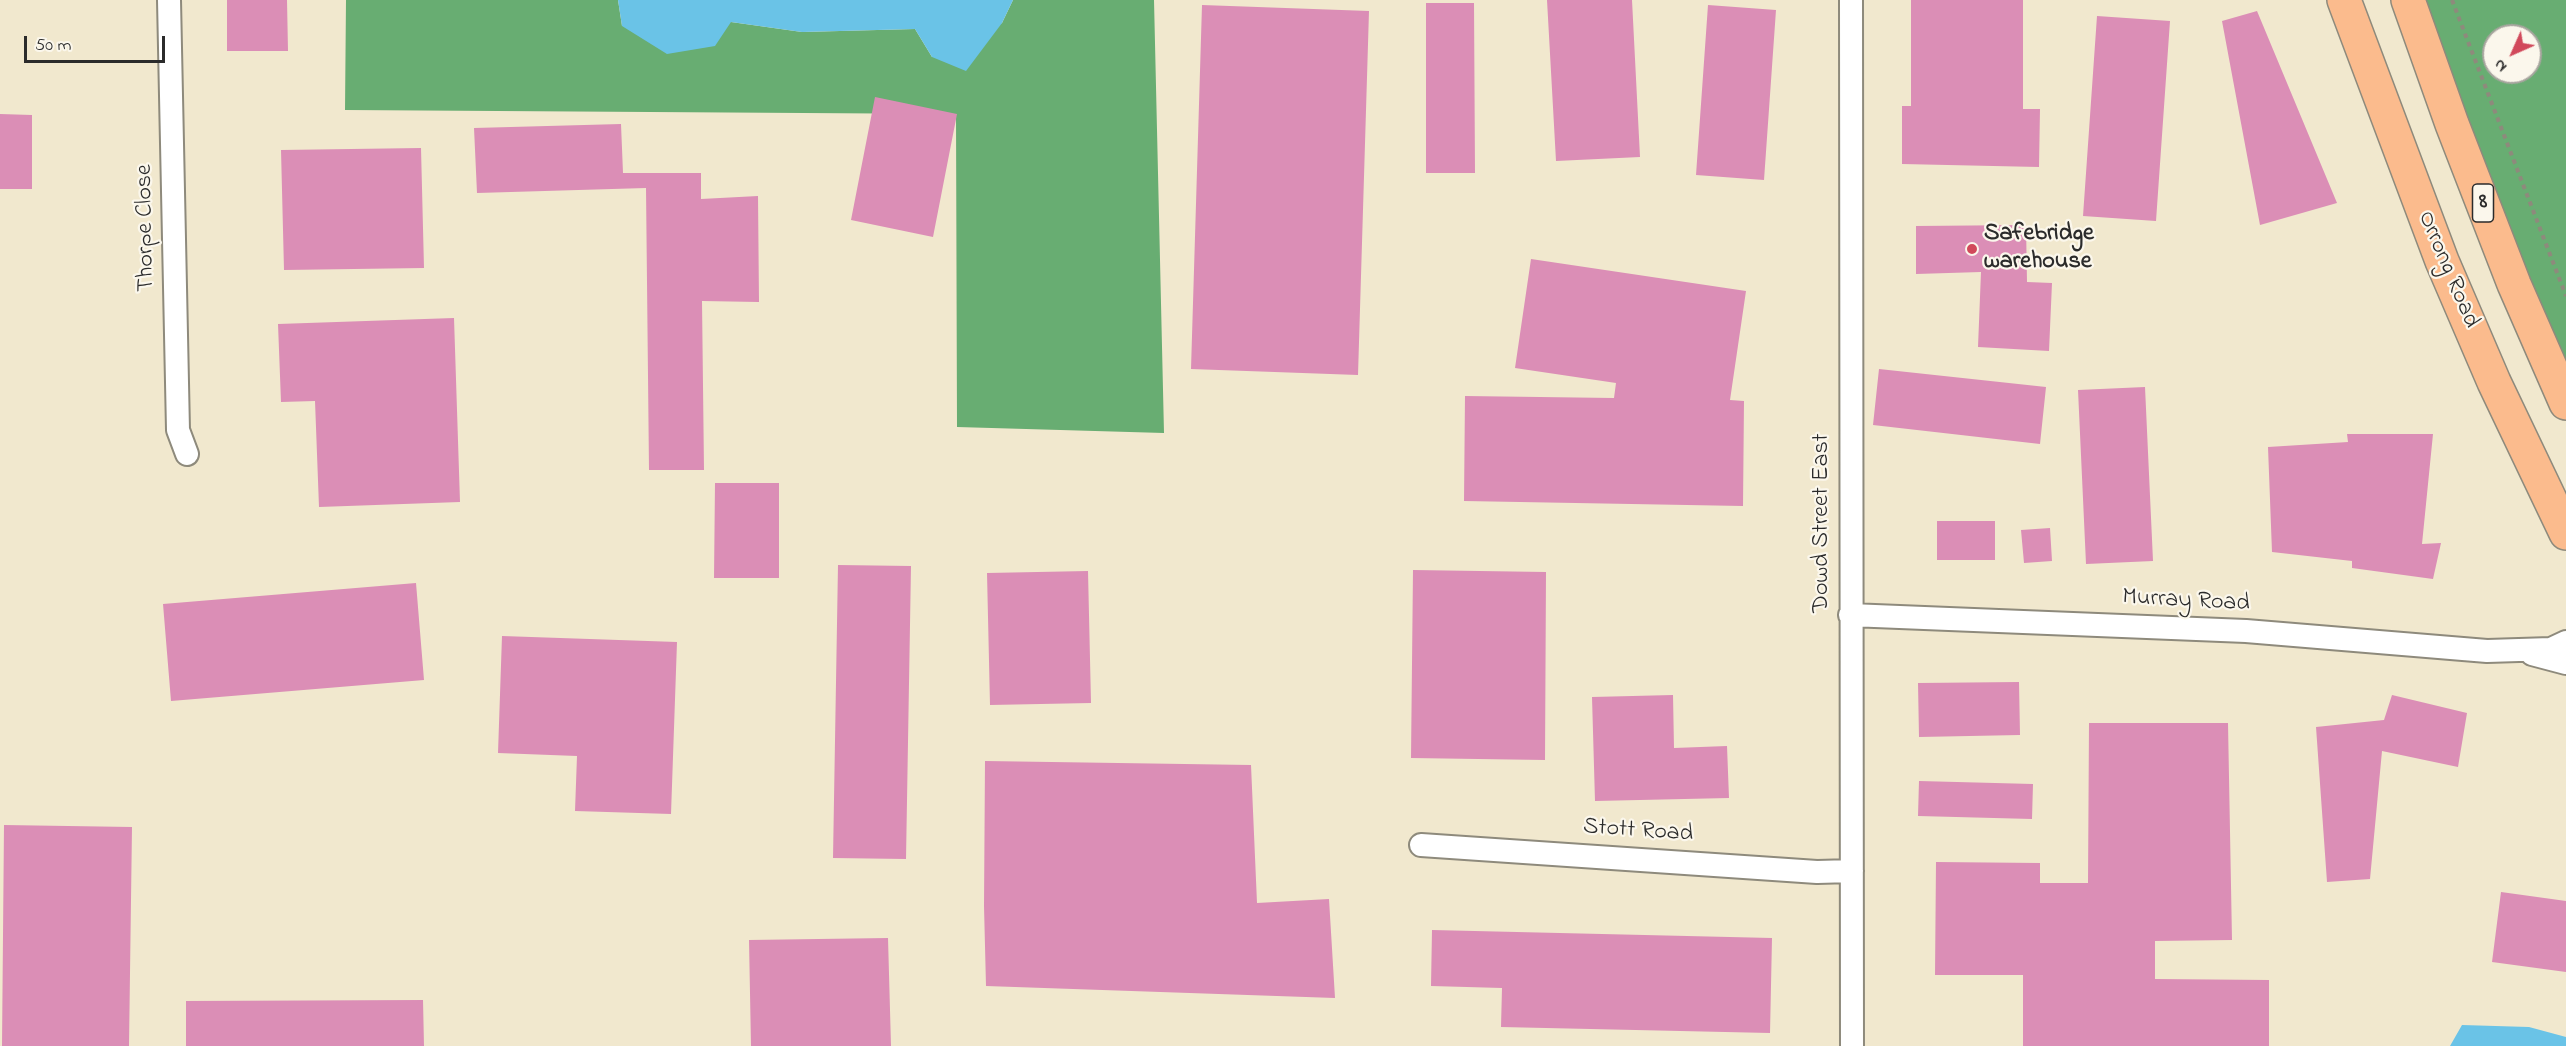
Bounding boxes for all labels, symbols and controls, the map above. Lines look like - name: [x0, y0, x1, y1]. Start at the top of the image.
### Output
- scale bar: [27, 24, 168, 62]
- north arrow: [2482, 24, 2542, 84]
- text: 50 m: [35, 33, 72, 59]
- text: N: [2488, 53, 2513, 78]
- street label: Thorpe Close: [131, 164, 163, 292]
- road number: 8: [2472, 184, 2494, 222]
- street label: Orrong Road: [2410, 207, 2484, 333]
- place label: Safebridge warehouse: [1984, 221, 2094, 277]
- marker: Safebridge warehouse: [1965, 242, 1979, 256]
- street label: Dowd Street East: [1809, 433, 1837, 613]
- street label: Murray Road: [2122, 584, 2250, 620]
- street label: Stott Road: [1582, 814, 1694, 850]

